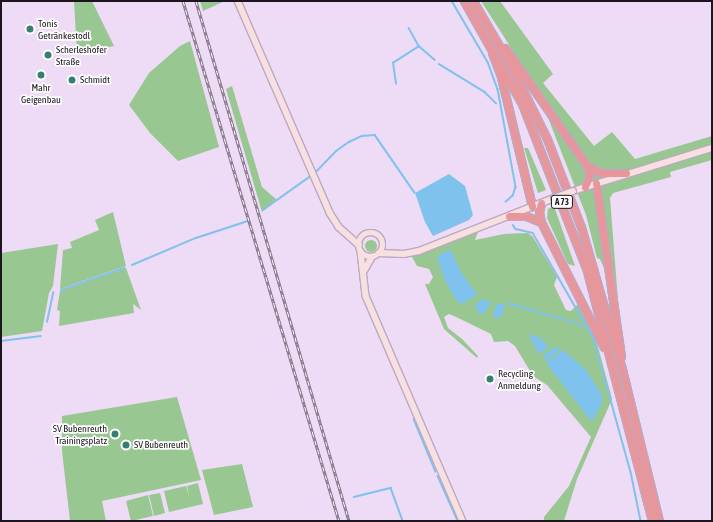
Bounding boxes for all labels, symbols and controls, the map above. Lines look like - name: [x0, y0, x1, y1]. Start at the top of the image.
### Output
- place label: Tonis Getränkestodl: [38, 17, 90, 40]
- marker: Tonis Getränkestodl: [25, 24, 35, 34]
- place label: Scherleshofer Straße: [56, 43, 107, 66]
- marker: Scherleshofer Straße: [43, 50, 53, 60]
- marker: Mahr Geigenbau: [36, 70, 46, 80]
- place label: Schmidt: [80, 74, 110, 86]
- marker: Schmidt: [67, 75, 77, 85]
- place label: Mahr Geigenbau: [21, 81, 61, 104]
- road number: A 73: [550, 195, 574, 209]
- place label: Recycling Anmeldung: [498, 367, 541, 390]
- marker: Recycling Anmeldung: [485, 374, 495, 384]
- place label: SV Bubenreuth Trainingsplatz: [53, 422, 107, 446]
- marker: SV Bubenreuth Trainingsplatz: [110, 429, 120, 439]
- place label: SV Bubenreuth: [134, 439, 188, 451]
- marker: SV Bubenreuth: [121, 440, 131, 450]

